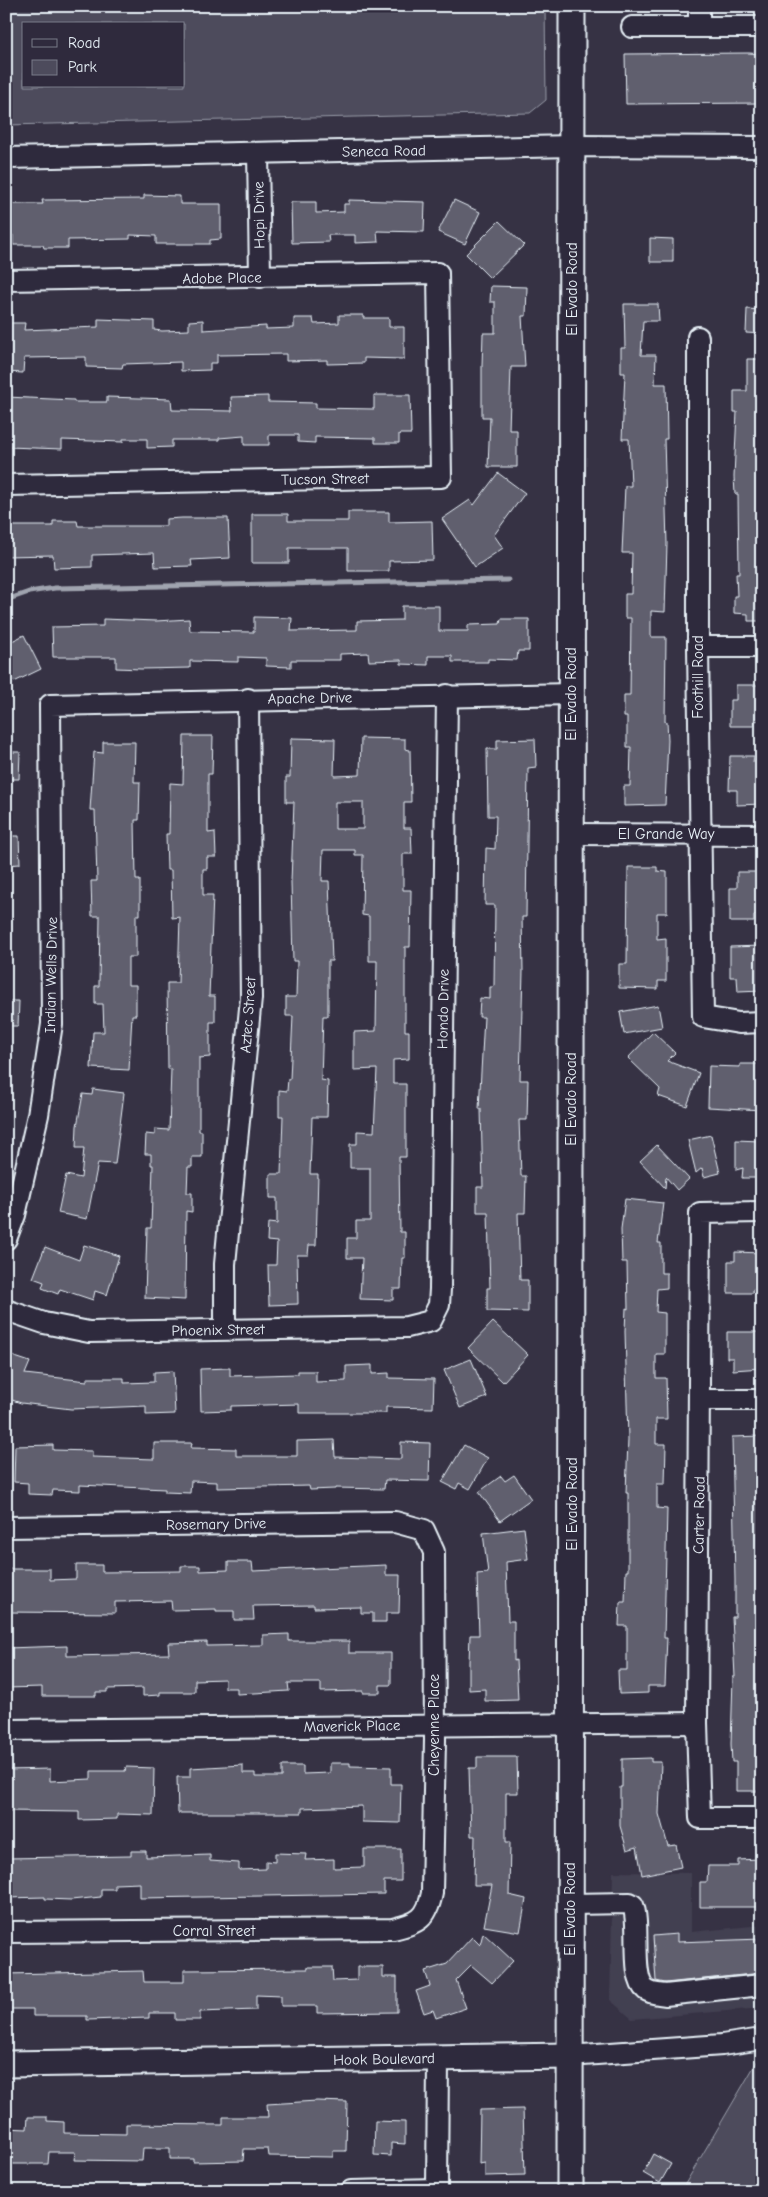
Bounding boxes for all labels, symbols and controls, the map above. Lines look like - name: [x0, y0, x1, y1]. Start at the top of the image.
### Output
- legend: [22, 22, 185, 88]
- text: Road: [68, 34, 100, 52]
- text: Park: [68, 58, 97, 76]
- street label: Seneca Road: [342, 141, 426, 161]
- street label: Hopi Drive: [249, 181, 269, 249]
- street label: El Evado Road: [563, 242, 581, 336]
- street label: Adobe Place: [182, 268, 262, 288]
- street label: Tucson Street: [281, 469, 370, 489]
- street label: Foothill Road: [689, 635, 707, 719]
- street label: El Evado Road: [562, 647, 580, 741]
- street label: Apache Drive: [268, 688, 353, 708]
- street label: El Grande Way: [618, 825, 715, 843]
- street label: Indian Wells Drive: [41, 916, 61, 1033]
- street label: Hondo Drive: [433, 968, 453, 1049]
- street label: Aztec Street: [236, 976, 260, 1054]
- street label: El Evado Road: [562, 1052, 580, 1146]
- street label: Phoenix Street: [171, 1320, 265, 1340]
- street label: El Evado Road: [563, 1457, 581, 1551]
- street label: Carter Road: [689, 1476, 709, 1554]
- street label: Rosemary Drive: [166, 1514, 267, 1534]
- street label: Cheyenne Place: [425, 1673, 443, 1776]
- street label: Maverick Place: [303, 1716, 401, 1736]
- street label: El Evado Road: [561, 1862, 579, 1956]
- street label: Corral Street: [173, 1922, 256, 1940]
- street label: Hook Boulevard: [333, 2049, 435, 2069]

